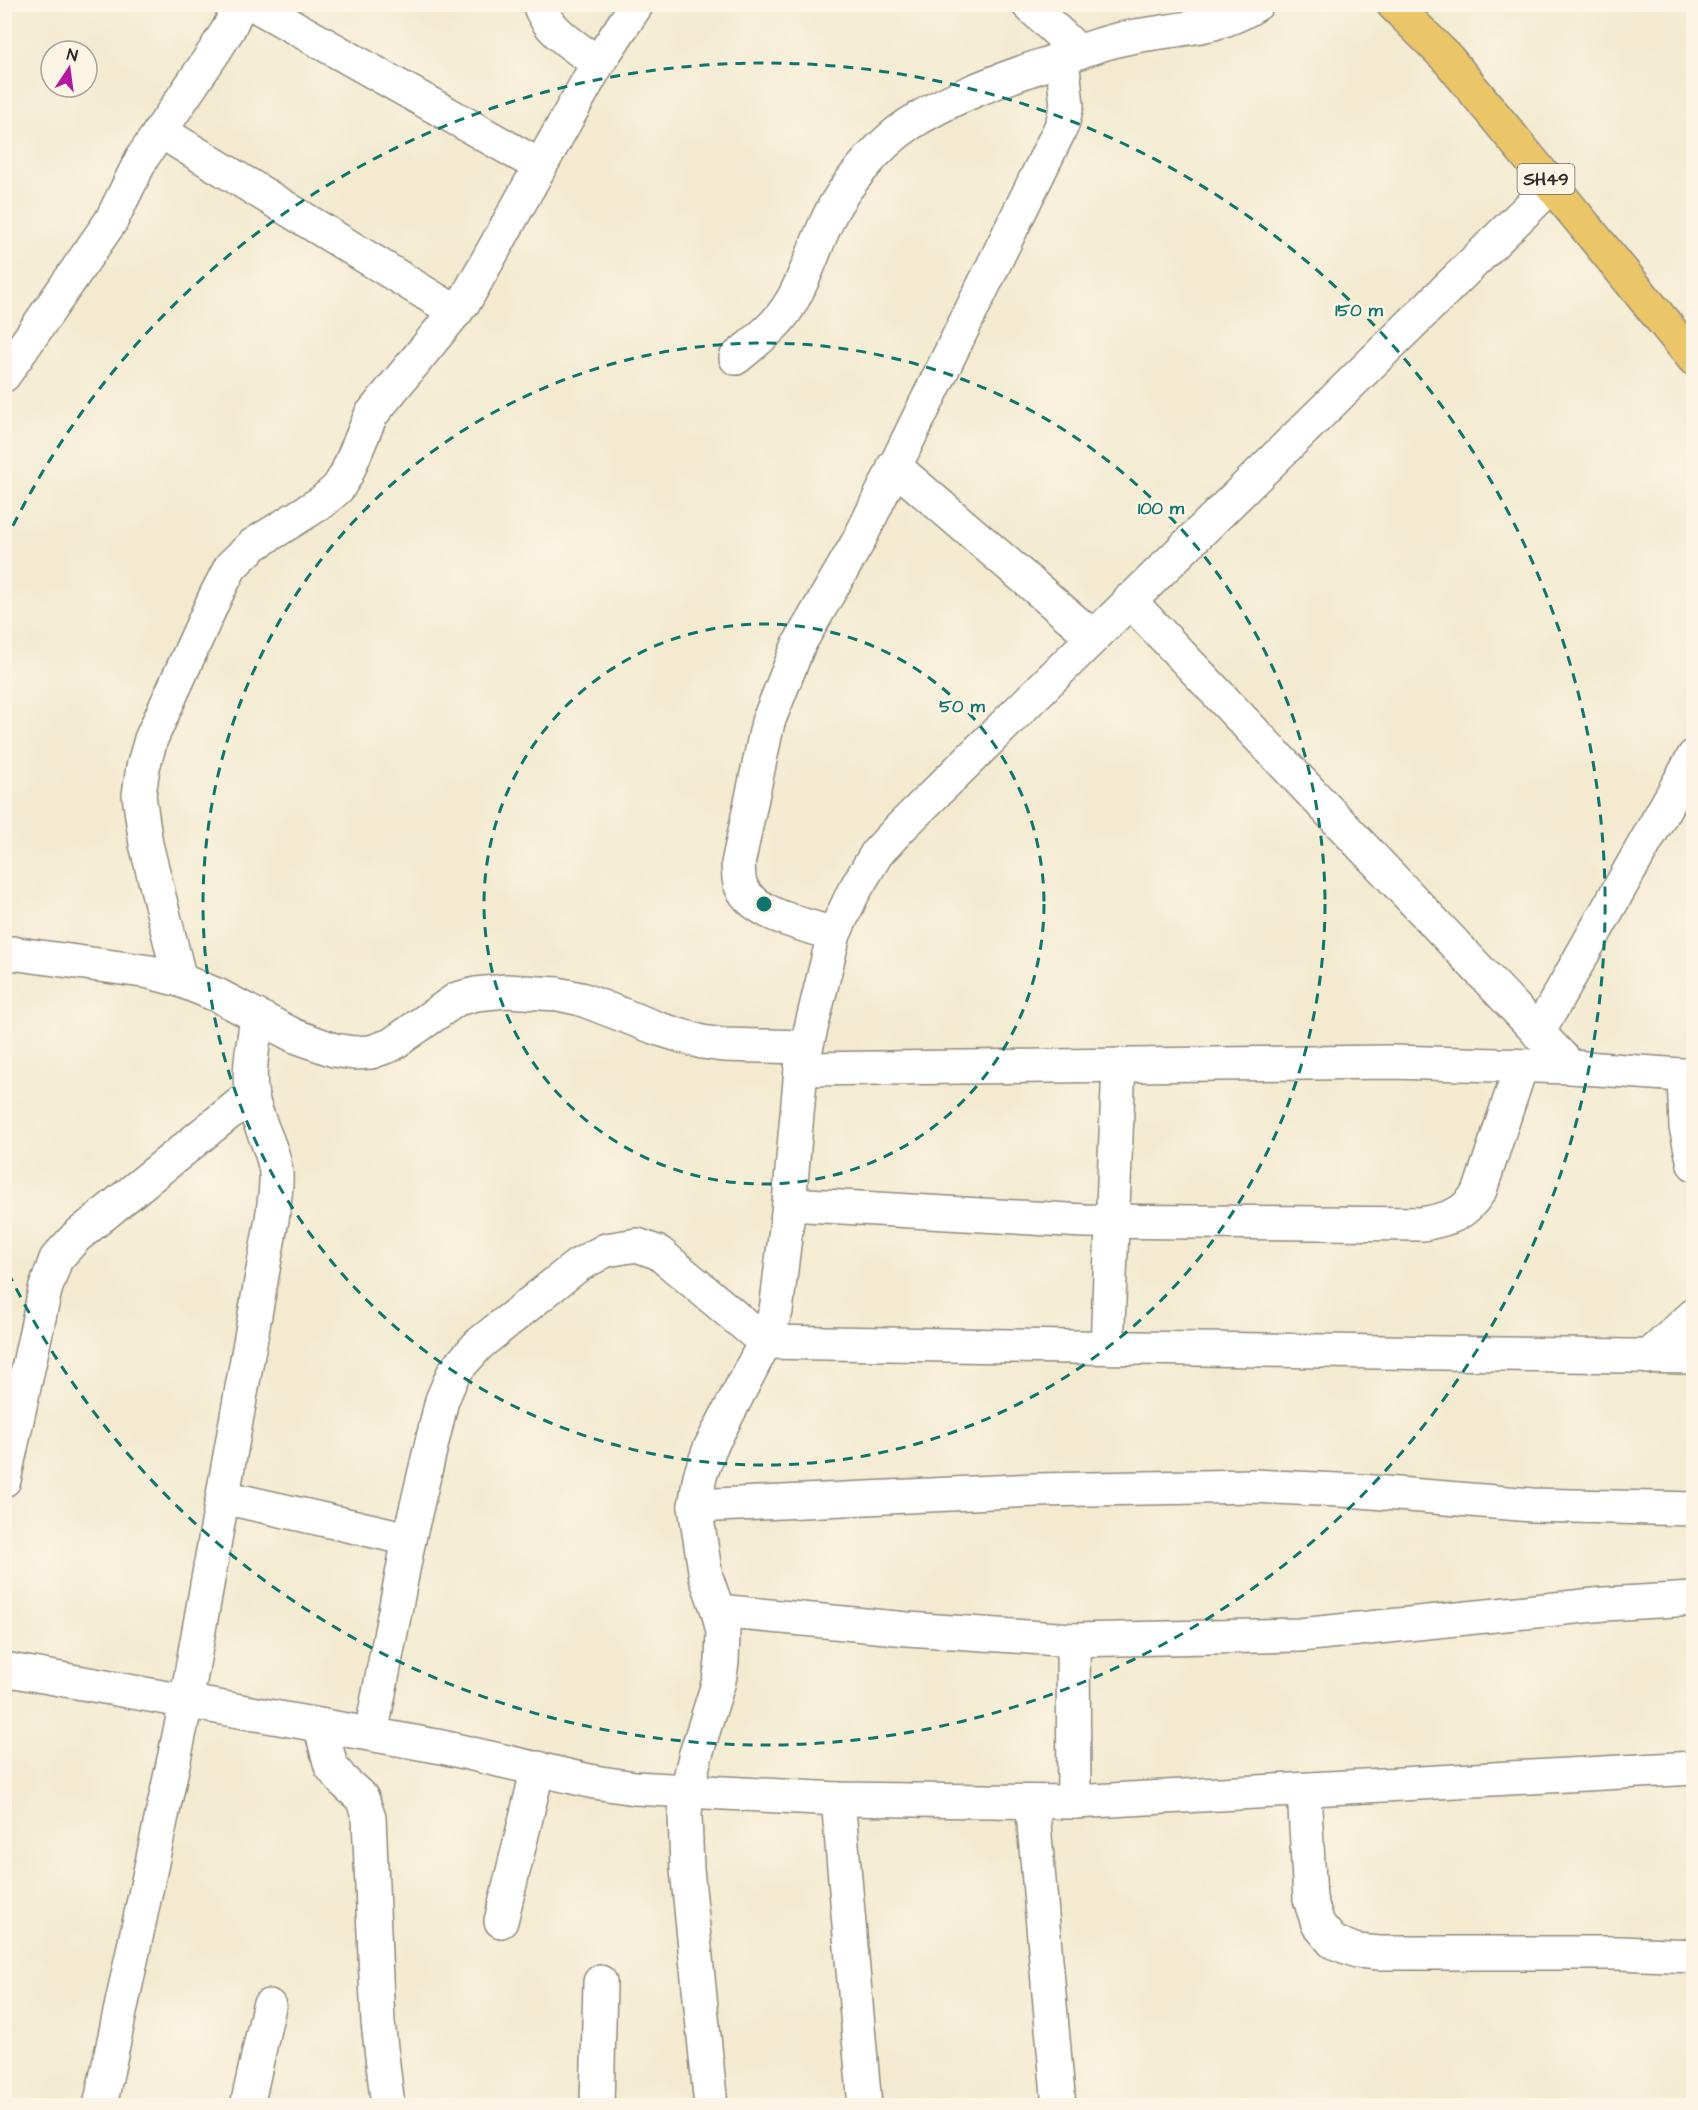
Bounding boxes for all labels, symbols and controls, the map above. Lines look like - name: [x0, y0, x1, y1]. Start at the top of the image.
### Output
- north arrow: [39, 39, 99, 99]
- text: N: [65, 44, 80, 67]
- road number: SH49: [1518, 164, 1574, 194]
- text: 150 m: [1335, 298, 1384, 323]
- text: 100 m: [1138, 496, 1185, 521]
- text: 50 m: [939, 694, 986, 719]
- centre of rings: [754, 894, 774, 914]

